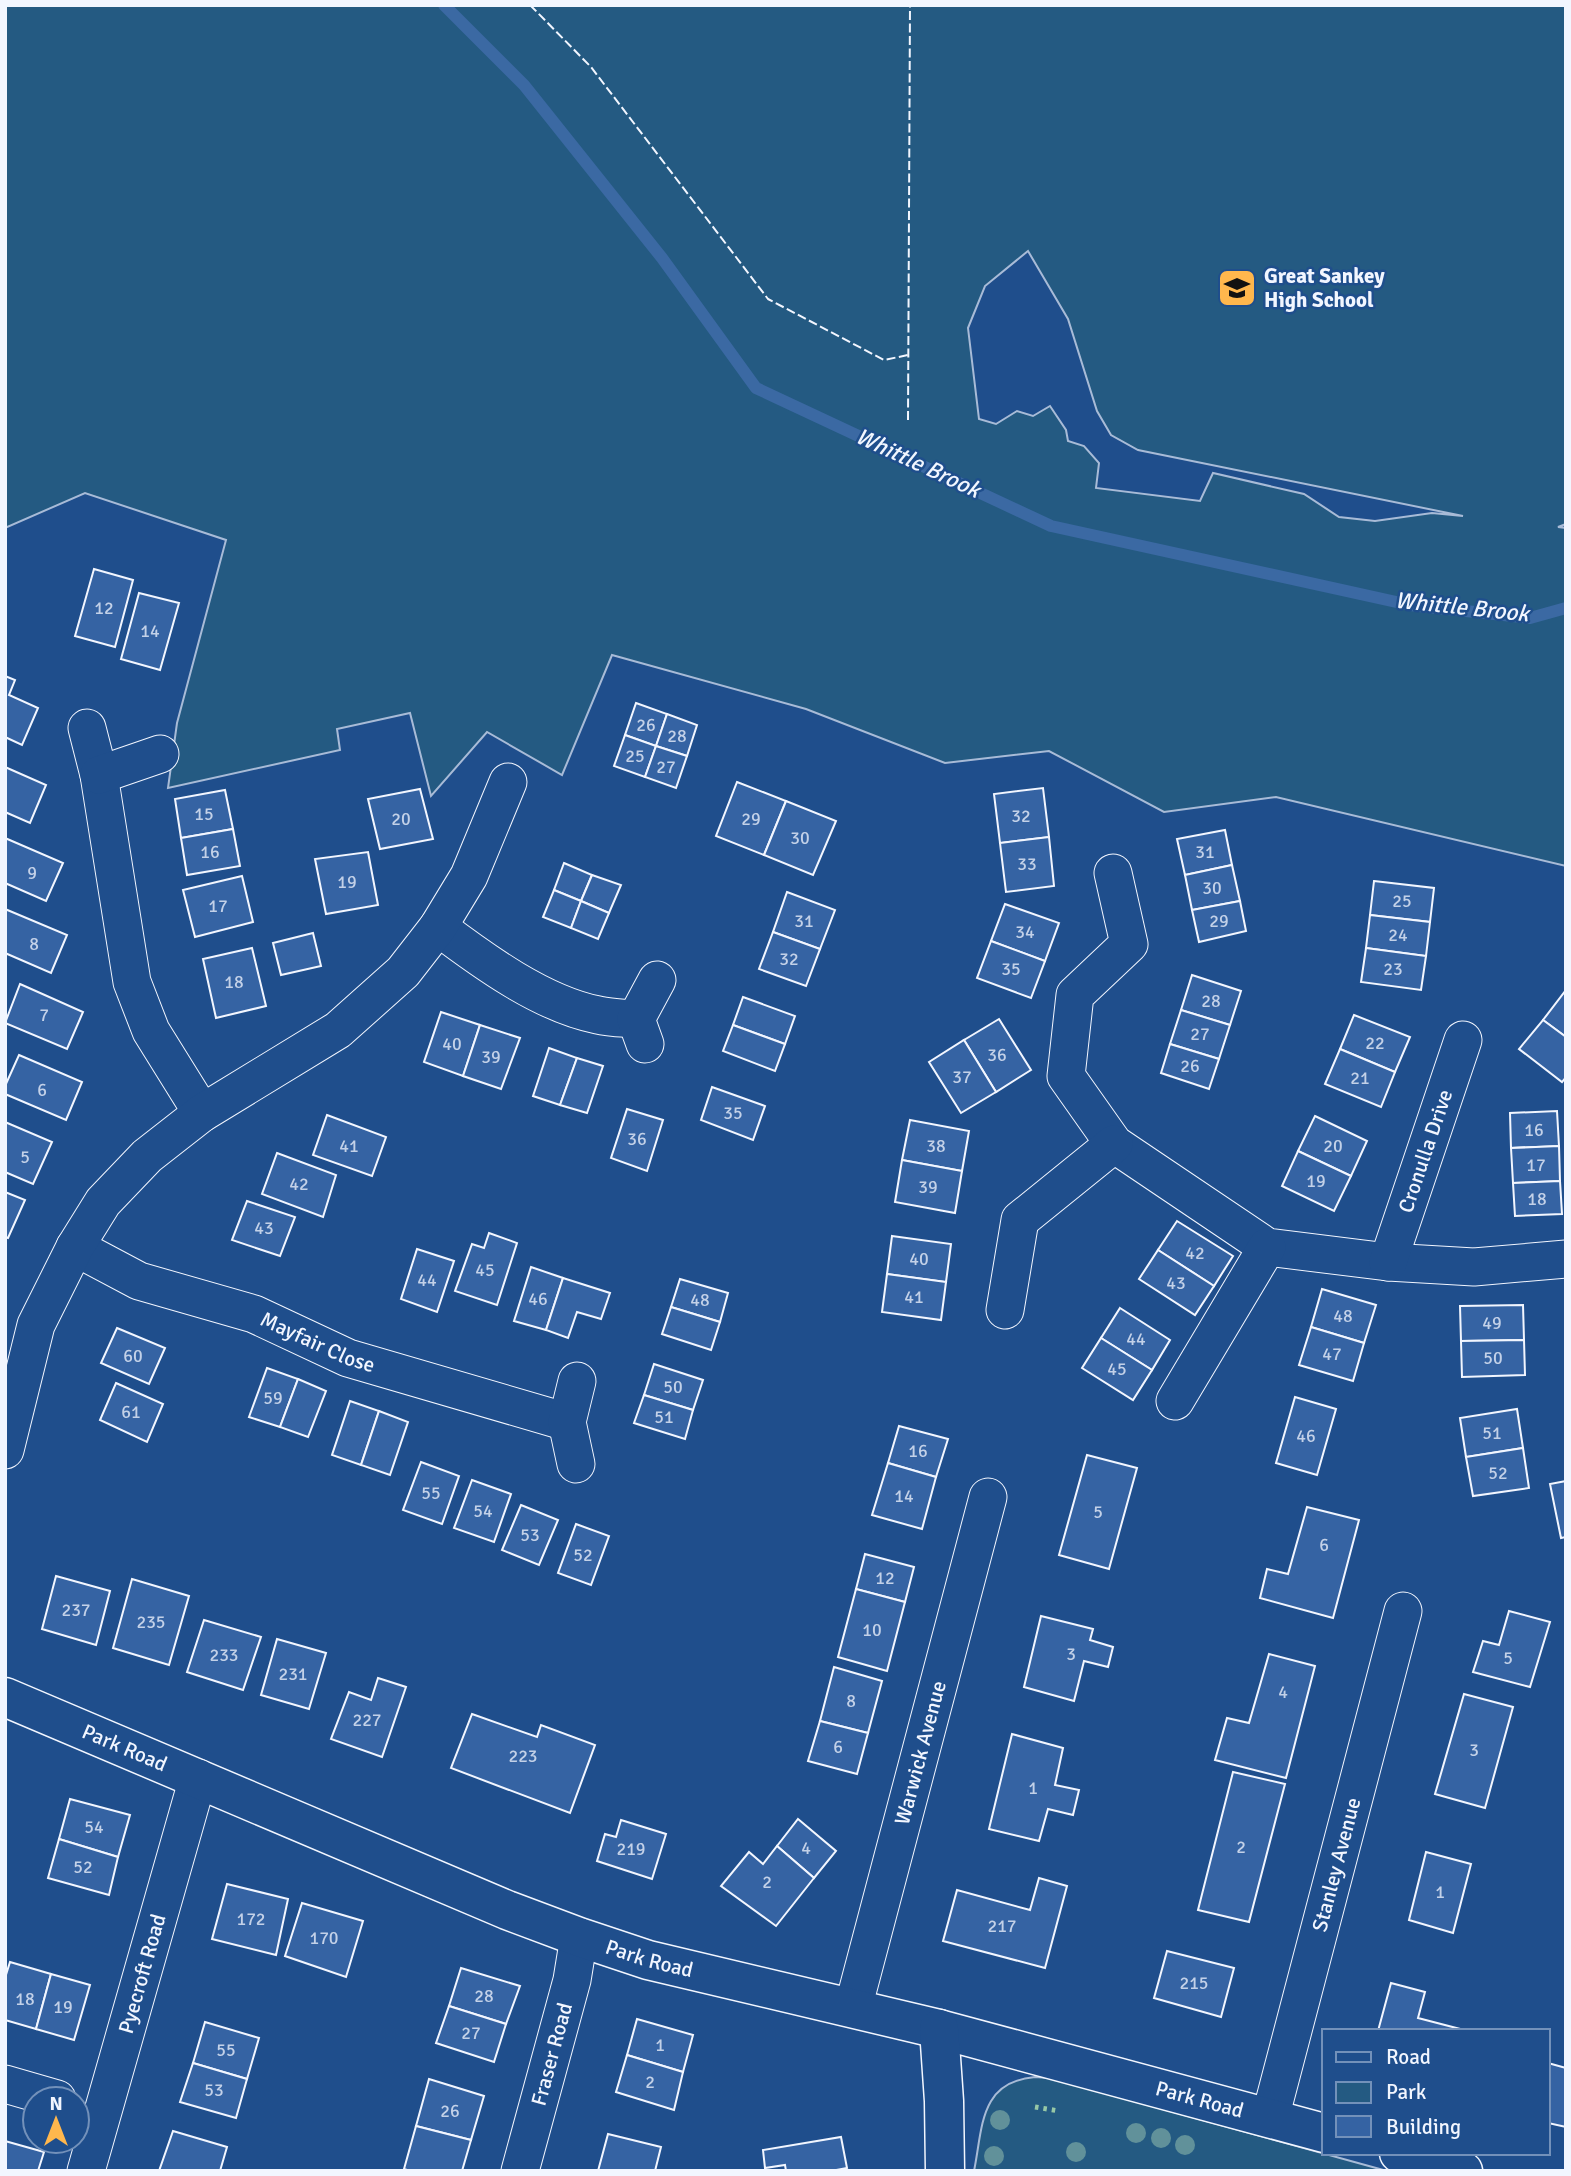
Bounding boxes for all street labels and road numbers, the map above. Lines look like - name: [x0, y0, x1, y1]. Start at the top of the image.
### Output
- street label: Cronulla Drive: [1393, 1086, 1458, 1216]
- street label: Mayfair Close: [256, 1306, 378, 1378]
- street label: Warwick Avenue: [889, 1678, 952, 1828]
- street label: Park Road: [78, 1718, 171, 1777]
- street label: Stanley Avenue: [1306, 1795, 1367, 1934]
- street label: Pyecroft Road: [113, 1911, 172, 2037]
- street label: Park Road: [602, 1934, 696, 1983]
- street label: Fraser Road: [525, 2000, 578, 2109]
- street label: Park Road: [1153, 2075, 1246, 2124]

